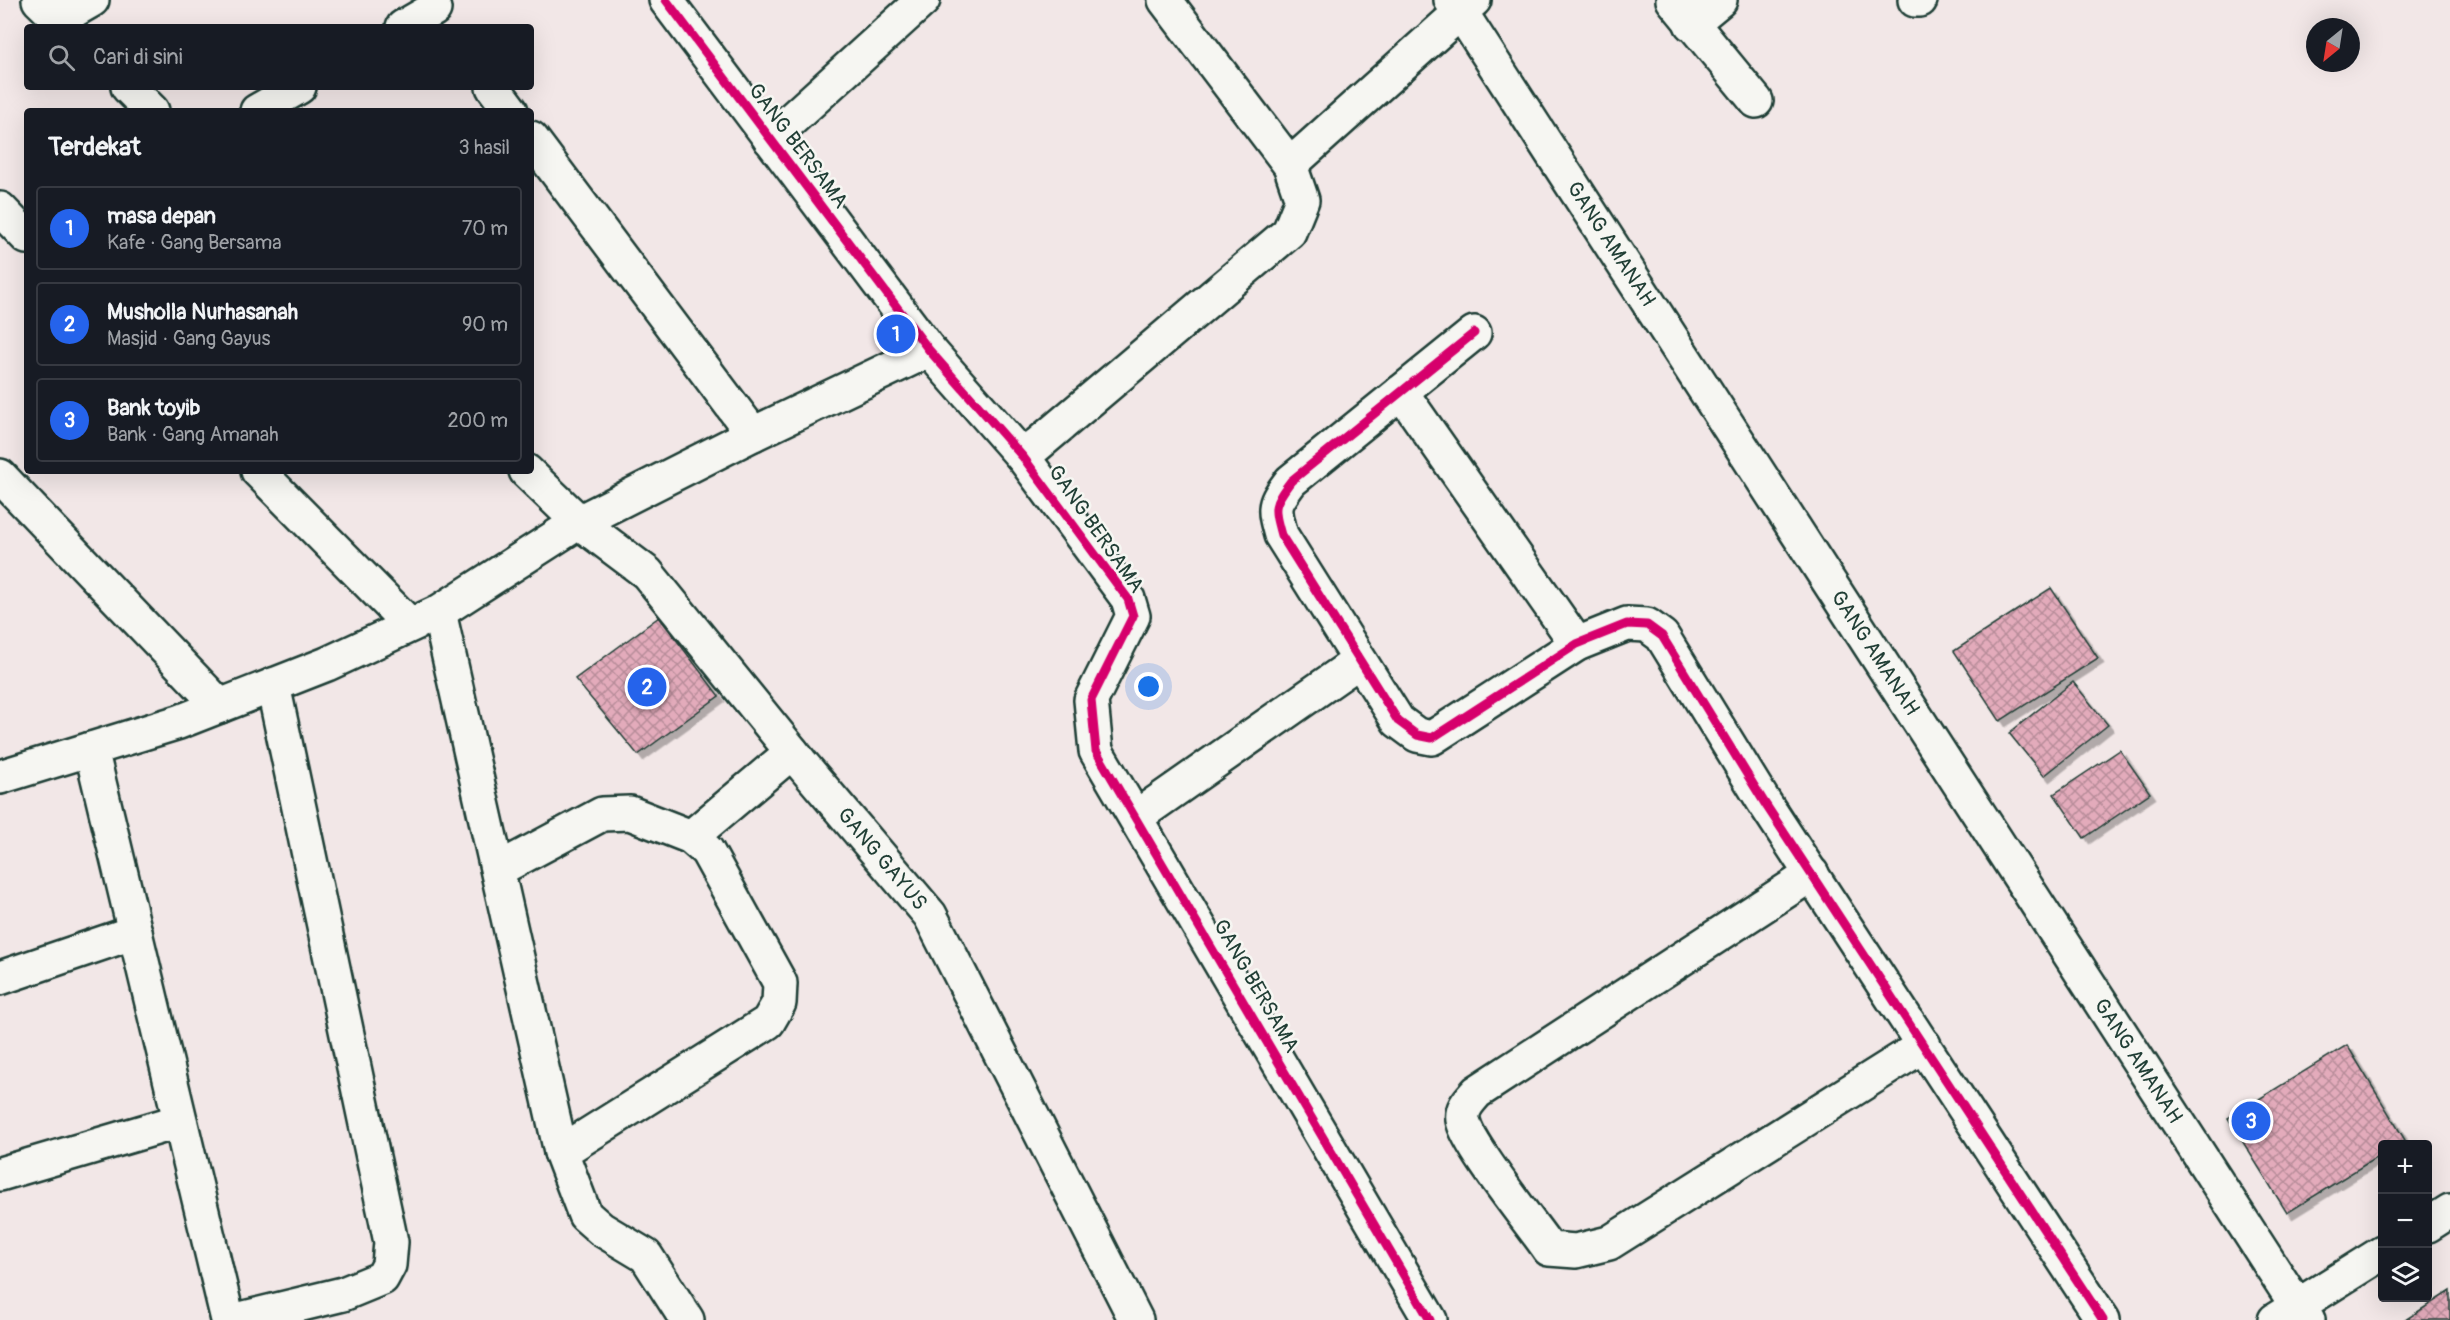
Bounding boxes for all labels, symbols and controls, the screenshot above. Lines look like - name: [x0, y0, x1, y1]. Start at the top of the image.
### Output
- north arrow: [2306, 18, 2360, 72]
- search box: [24, 24, 534, 90]
- icon: search: [45, 41, 78, 74]
- text: Cari di sini: [93, 43, 183, 71]
- street label: GANG BERSAMA: [742, 78, 854, 214]
- text: Terdekat: [48, 131, 141, 163]
- text: 3 hasil: [459, 135, 510, 160]
- street label: GANG AMANAH: [1561, 176, 1661, 312]
- text: masa depan: [107, 202, 216, 230]
- text: 1: [66, 216, 73, 241]
- text: 70 m: [462, 216, 508, 241]
- text: Kafe · Gang Bersama: [107, 230, 282, 255]
- text: Musholla Nurhasanah: [107, 298, 298, 326]
- text: 2: [64, 312, 75, 337]
- text: 90 m: [462, 312, 508, 337]
- pin: 1: [876, 312, 916, 356]
- text: Masjid · Gang Gayus: [107, 326, 271, 351]
- text: Bank toyib: [107, 394, 200, 422]
- text: 3: [64, 408, 75, 433]
- text: 200 m: [447, 408, 508, 433]
- text: Bank · Gang Amanah: [107, 422, 279, 447]
- street label: GANG BERSAMA: [1042, 460, 1150, 598]
- street label: GANG AMANAH: [1825, 585, 1925, 721]
- pin: 2: [628, 664, 666, 710]
- your location: [1134, 672, 1163, 701]
- street label: GANG GAYUS: [831, 802, 933, 916]
- street label: GANG BERSAMA: [1207, 914, 1305, 1058]
- street label: GANG AMANAH: [2088, 993, 2188, 1129]
- pin: 3: [2232, 1098, 2270, 1144]
- map controls: [2378, 1140, 2432, 1302]
- button: +: [2378, 1140, 2432, 1194]
- button: −: [2378, 1194, 2432, 1248]
- button: layers: [2378, 1248, 2432, 1302]

